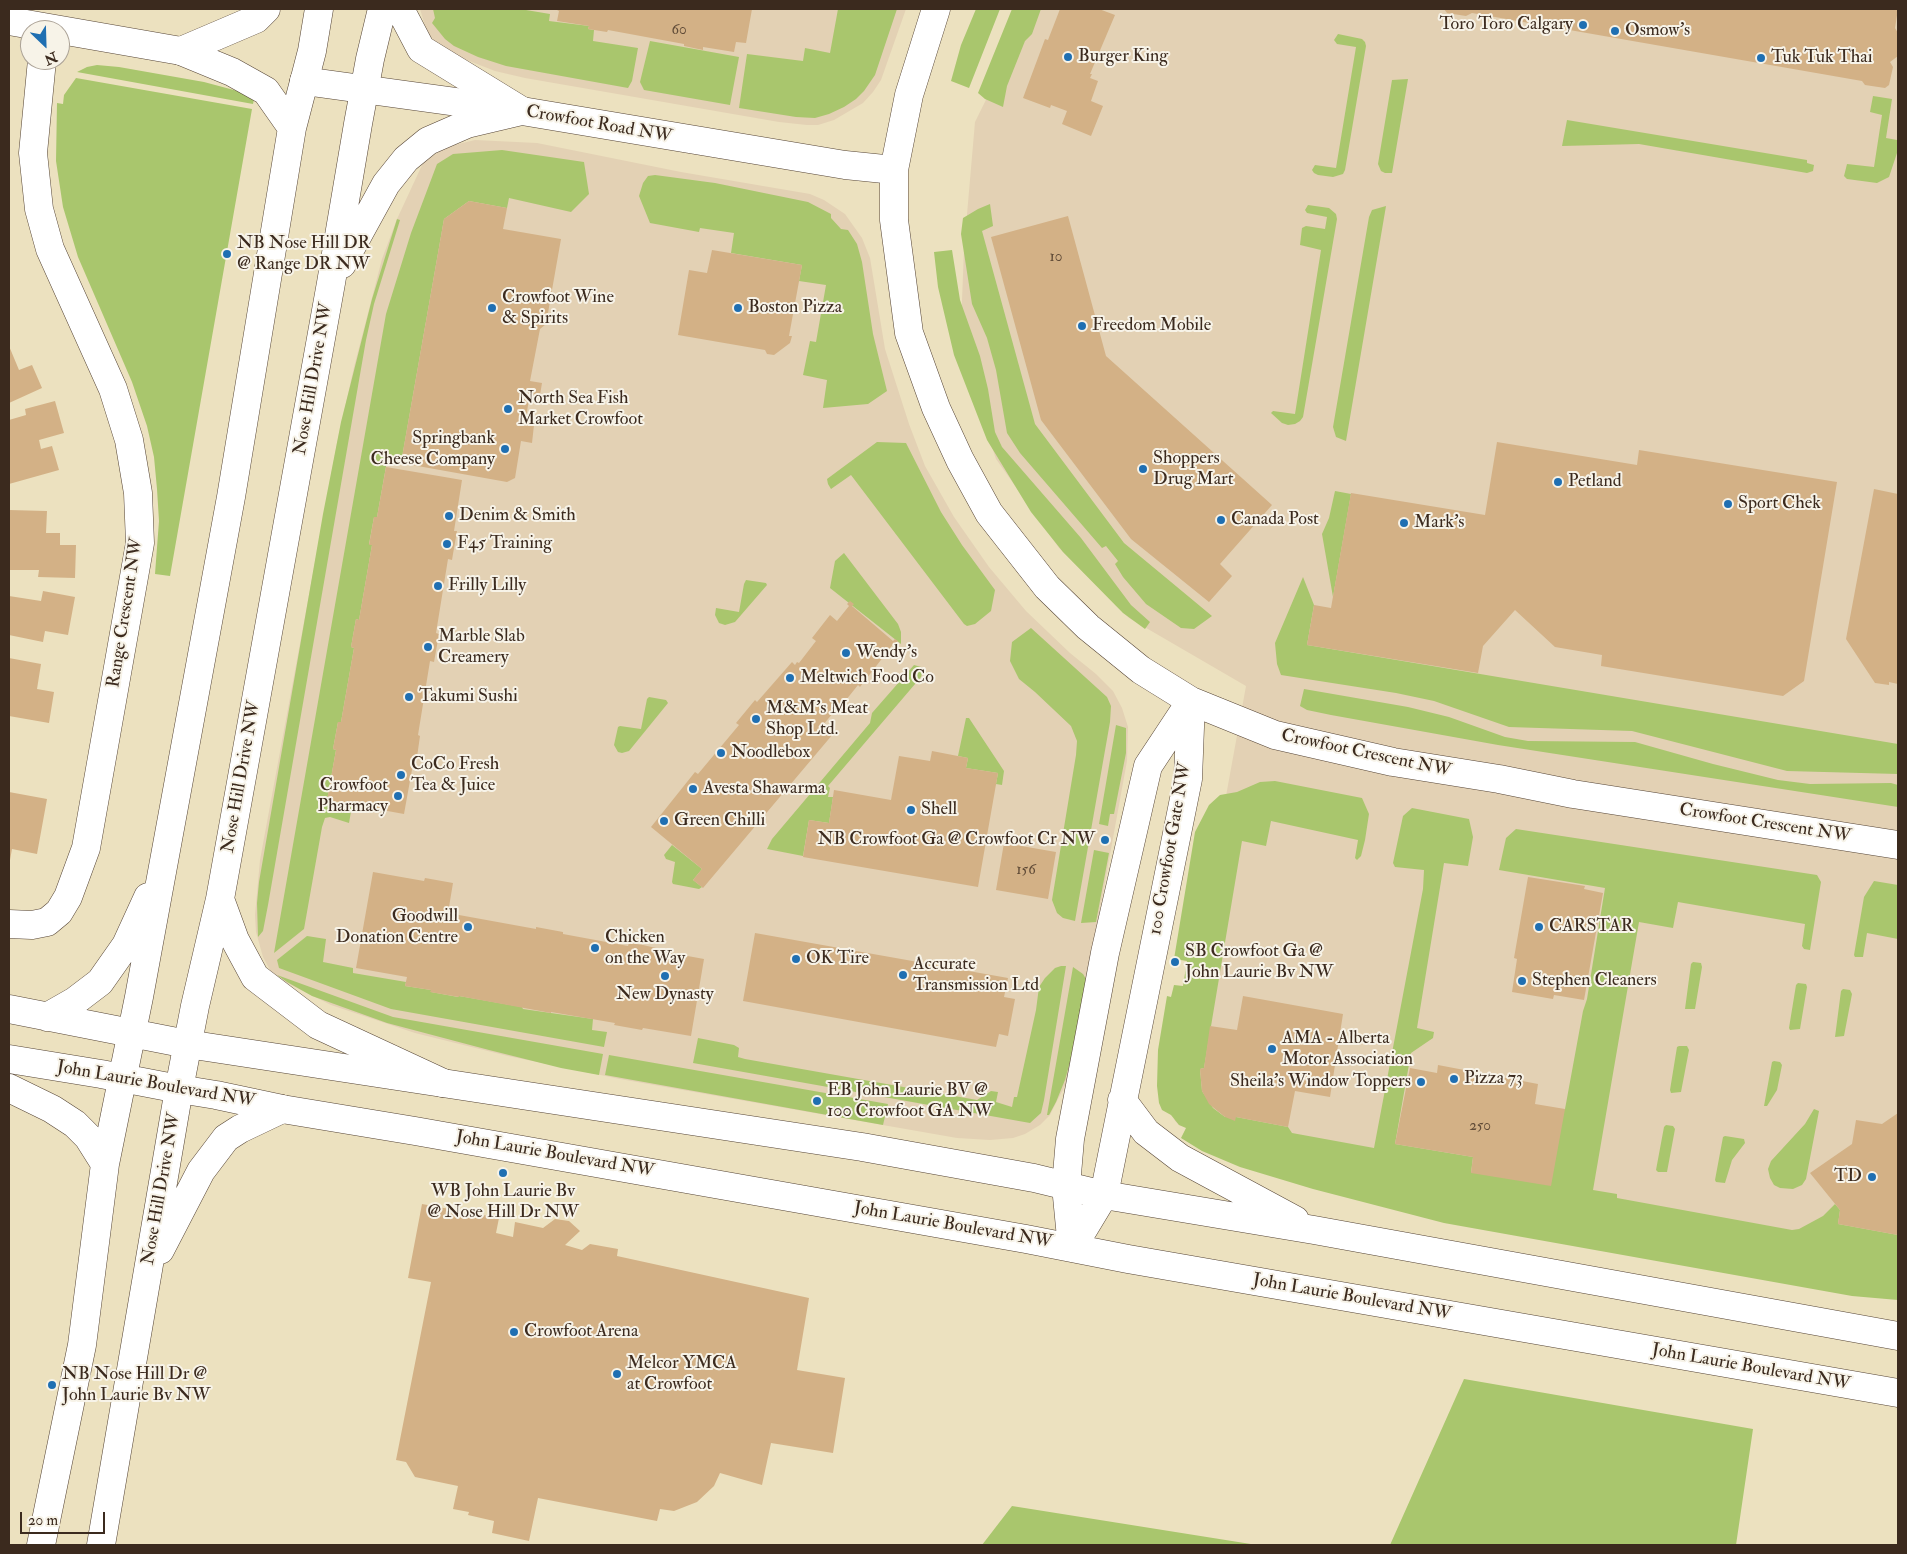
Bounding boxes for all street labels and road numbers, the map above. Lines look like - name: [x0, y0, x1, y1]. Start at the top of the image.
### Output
- street label: Crowfoot Road NW: [524, 102, 674, 148]
- street label: Nose Hill Drive NW: [290, 301, 338, 457]
- street label: Range Crescent NW: [104, 537, 148, 689]
- street label: Nose Hill Drive NW: [218, 699, 266, 855]
- street label: Crowfoot Crescent NW: [1279, 725, 1453, 783]
- street label: 100 Crowfoot Gate NW: [1145, 761, 1197, 937]
- street label: Crowfoot Crescent NW: [1678, 800, 1852, 848]
- street label: John Laurie Boulevard NW: [55, 1057, 257, 1113]
- street label: Nose Hill Drive NW: [138, 1111, 186, 1267]
- street label: John Laurie Boulevard NW: [454, 1127, 656, 1183]
- street label: John Laurie Boulevard NW: [852, 1198, 1054, 1254]
- street label: John Laurie Boulevard NW: [1251, 1270, 1453, 1326]
- street label: John Laurie Boulevard NW: [1650, 1340, 1852, 1396]

